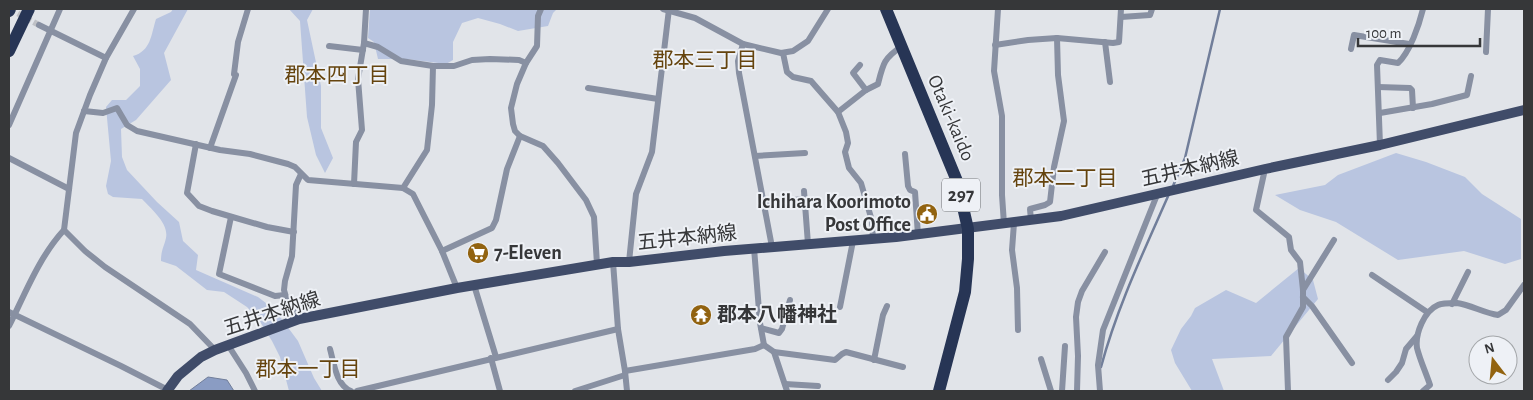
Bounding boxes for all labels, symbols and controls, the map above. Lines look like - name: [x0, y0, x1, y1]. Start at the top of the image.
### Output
- scale bar: [1358, 15, 1480, 47]
- text: 100 m: [1366, 26, 1401, 41]
- district label: 郡本三丁目: [653, 49, 758, 71]
- district label: 郡本四丁目: [285, 64, 390, 86]
- street label: Otaki-kaido: [924, 72, 978, 164]
- street label: 五井本納線: [1139, 146, 1241, 190]
- district label: 郡本二丁目: [1013, 167, 1118, 189]
- road number: 297: [942, 178, 980, 212]
- place label: Ichihara Koorimoto Post Office: [757, 192, 911, 235]
- public building icon: Ichihara Koorimoto Post Office: [915, 202, 939, 226]
- street label: 五井本納線: [636, 221, 738, 253]
- supermarket icon: 7-Eleven: [466, 241, 490, 265]
- place label: 7-Eleven: [494, 243, 562, 263]
- street label: 五井本納線: [221, 287, 323, 339]
- temple icon: 郡本八幡神社: [689, 303, 713, 327]
- place label: 郡本八幡神社: [717, 303, 837, 325]
- north arrow: [1468, 335, 1518, 385]
- text: N: [1483, 340, 1496, 357]
- district label: 郡本一丁目: [256, 358, 361, 380]

